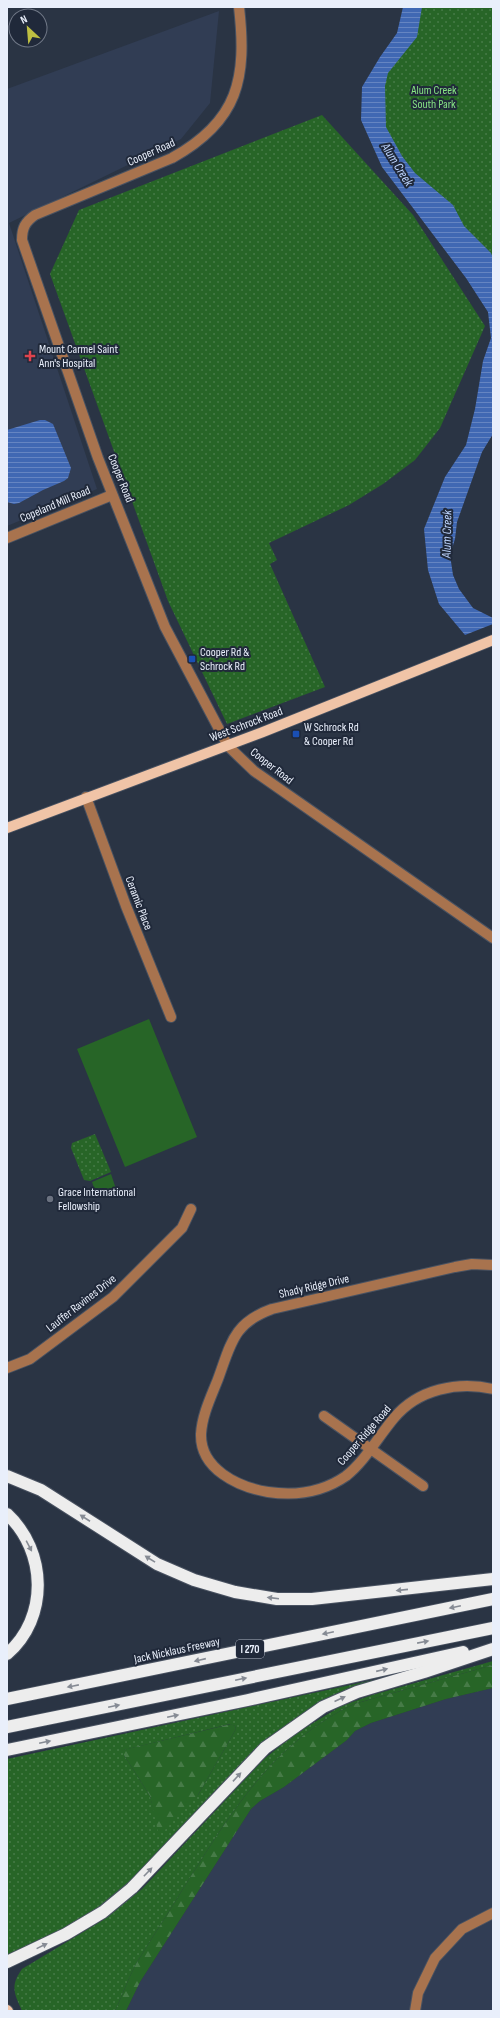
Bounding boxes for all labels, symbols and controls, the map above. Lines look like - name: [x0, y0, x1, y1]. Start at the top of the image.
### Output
- north arrow: [8, 8, 48, 48]
- text: N: [18, 12, 29, 27]
- park label: Alum Creek South Park: [410, 83, 457, 112]
- street label: Cooper Road: [125, 135, 177, 170]
- water label: Alum Creek: [377, 139, 417, 190]
- place label: Mount Carmel Saint Ann's Hospital: [38, 342, 118, 371]
- marker: Mount Carmel Saint Ann's Hospital: [24, 350, 36, 362]
- street label: Cooper Road: [104, 452, 137, 505]
- street label: Copeland Mill Road: [18, 483, 93, 526]
- water label: Alum Creek: [439, 509, 455, 559]
- place label: Cooper Rd & Schrock Rd: [200, 645, 249, 674]
- marker: Cooper Rd & Schrock Rd: [187, 654, 197, 664]
- street label: West Schrock Road: [208, 704, 285, 745]
- place label: W Schrock Rd & Cooper Rd: [304, 720, 359, 749]
- marker: W Schrock Rd & Cooper Rd: [291, 729, 301, 739]
- street label: Cooper Road: [247, 745, 296, 788]
- street label: Ceramic Place: [121, 874, 156, 932]
- place label: Grace International Fellowship: [58, 1185, 135, 1214]
- marker: Grace International Fellowship: [45, 1194, 55, 1204]
- street label: Lauffer Ravines Drive: [43, 1271, 119, 1335]
- street label: Shady Ridge Drive: [278, 1271, 351, 1302]
- street label: Cooper Ridge Road: [334, 1402, 395, 1469]
- one-way arrow: [80, 1514, 91, 1522]
- one-way arrow: [26, 1540, 32, 1552]
- one-way arrow: [145, 1555, 155, 1563]
- one-way arrow: [396, 1587, 408, 1593]
- one-way arrow: [266, 1595, 279, 1601]
- one-way arrow: [449, 1605, 461, 1611]
- one-way arrow: [321, 1631, 334, 1637]
- street label: Jack Nicklaus Freeway: [132, 1634, 222, 1667]
- one-way arrow: [417, 1638, 430, 1644]
- road number: I 270: [236, 1640, 264, 1658]
- one-way arrow: [194, 1657, 206, 1663]
- one-way arrow: [375, 1667, 388, 1673]
- one-way arrow: [235, 1676, 247, 1682]
- one-way arrow: [67, 1683, 79, 1689]
- one-way arrow: [334, 1696, 346, 1703]
- one-way arrow: [108, 1702, 120, 1708]
- one-way arrow: [166, 1712, 179, 1718]
- one-way arrow: [39, 1738, 51, 1744]
- one-way arrow: [233, 1772, 242, 1783]
- one-way arrow: [143, 1867, 153, 1877]
- one-way arrow: [37, 1943, 48, 1949]

